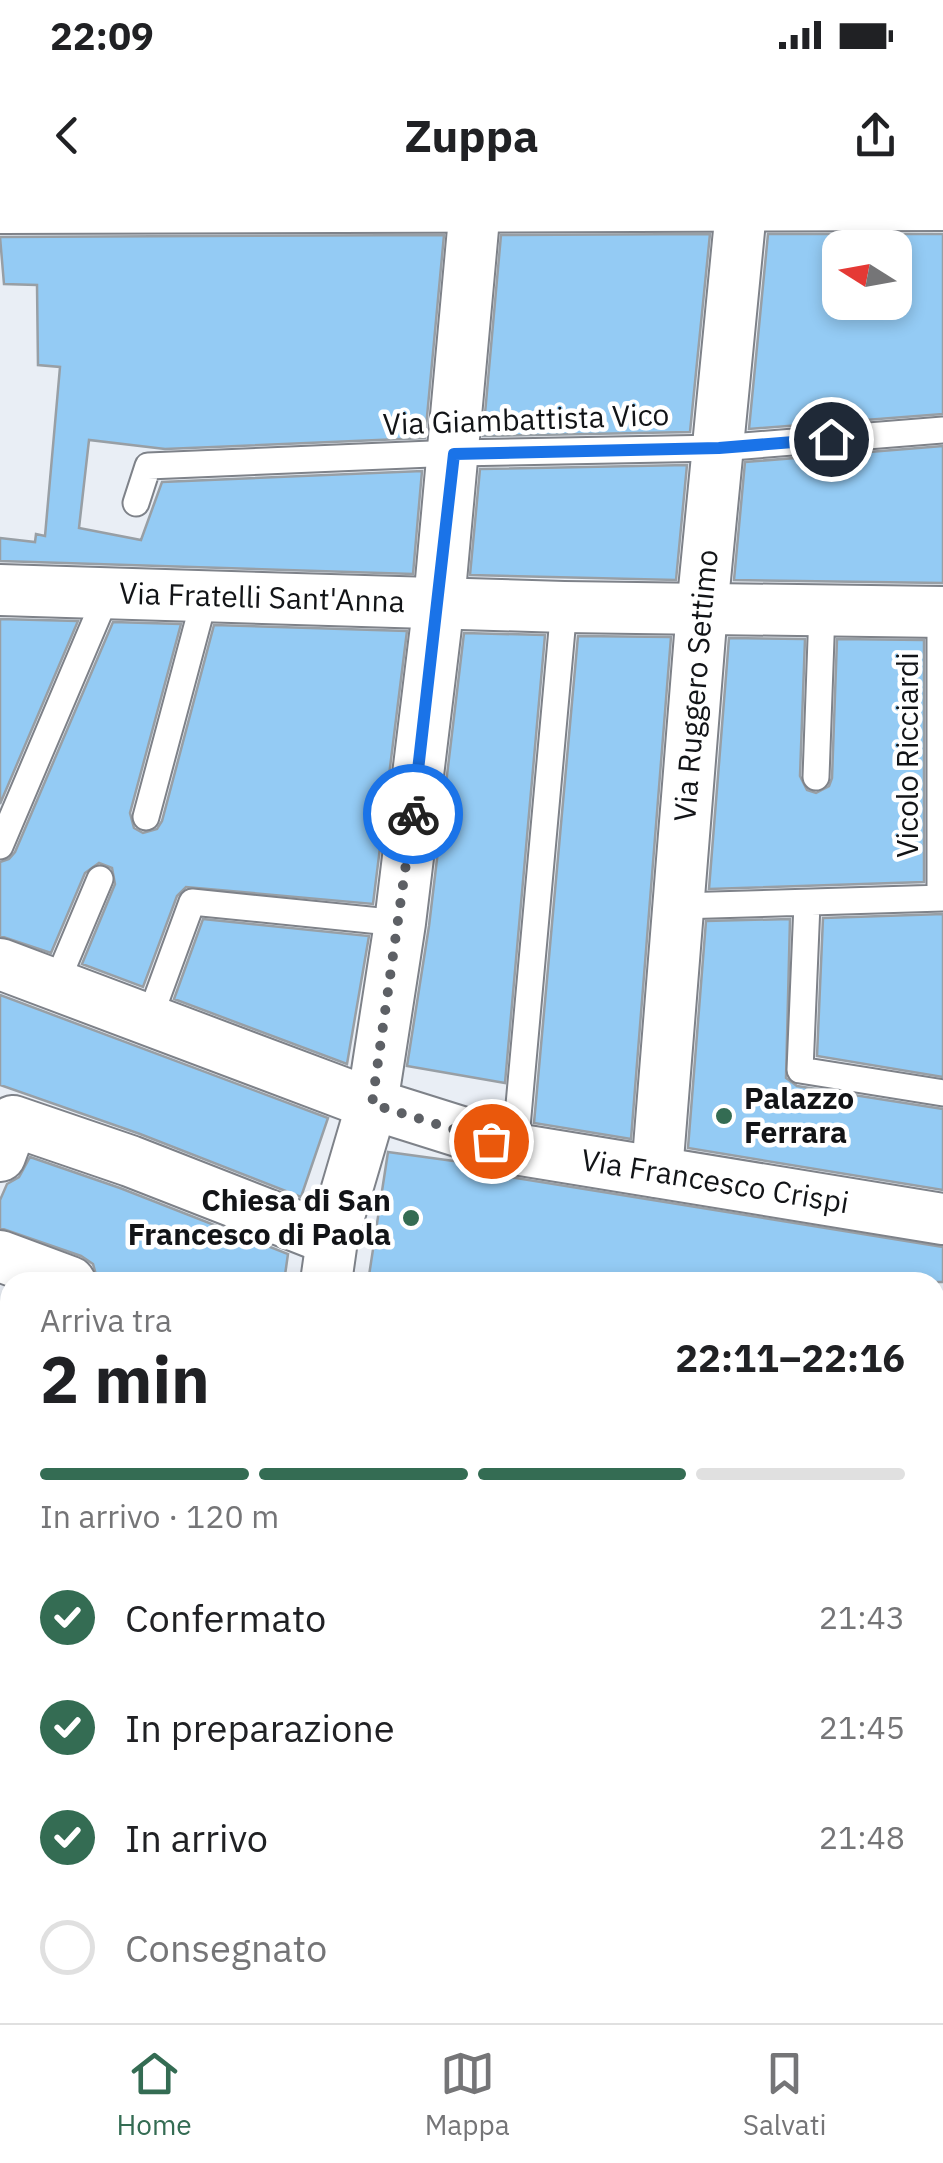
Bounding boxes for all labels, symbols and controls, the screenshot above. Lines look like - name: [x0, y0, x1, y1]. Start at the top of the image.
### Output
- text: 22:09: [50, 11, 154, 60]
- text: Zuppa: [404, 106, 539, 164]
- icon: back: [40, 108, 95, 163]
- icon: share: [848, 108, 903, 163]
- north arrow: [822, 230, 912, 320]
- map controls: [822, 230, 912, 320]
- street label: Via Giambattista Vico: [382, 394, 670, 443]
- pin: [789, 397, 874, 482]
- icon: home: [804, 412, 859, 467]
- street label: Via Ruggero Settimo: [664, 547, 726, 823]
- street label: Via Fratelli Sant'Anna: [118, 573, 405, 620]
- street label: Vicolo Ricciardi: [887, 652, 926, 858]
- courier: [363, 764, 463, 864]
- icon: bike: [386, 787, 441, 842]
- place label: Palazzo Ferrara: [744, 1078, 854, 1151]
- pin: [449, 1099, 534, 1184]
- marker: Palazzo Ferrara: [713, 1105, 735, 1127]
- icon: bag: [464, 1114, 519, 1169]
- street label: Via Francesco Crispi: [579, 1139, 852, 1221]
- place label: Chiesa di San Francesco di Paola: [128, 1180, 391, 1253]
- marker: Chiesa di San Francesco di Paola: [400, 1207, 422, 1229]
- text: Arriva tra: [40, 1299, 172, 1341]
- text: 22:11–22:16: [675, 1333, 905, 1382]
- text: 2 min: [40, 1336, 210, 1421]
- text: In arrivo · 120 m: [40, 1495, 279, 1537]
- icon: check: [40, 1590, 95, 1645]
- text: Confermato: [125, 1593, 326, 1642]
- text: 21:43: [819, 1596, 905, 1638]
- icon: check: [40, 1700, 95, 1755]
- text: In preparazione: [125, 1703, 395, 1752]
- text: 21:45: [819, 1706, 905, 1748]
- icon: check: [40, 1810, 95, 1865]
- text: In arrivo: [125, 1813, 268, 1862]
- text: 21:48: [819, 1816, 905, 1858]
- text: Consegnato: [125, 1923, 327, 1972]
- tab: Home: [116, 2046, 192, 2143]
- tab: Mappa: [425, 2046, 510, 2143]
- tab: Salvati: [743, 2046, 827, 2143]

